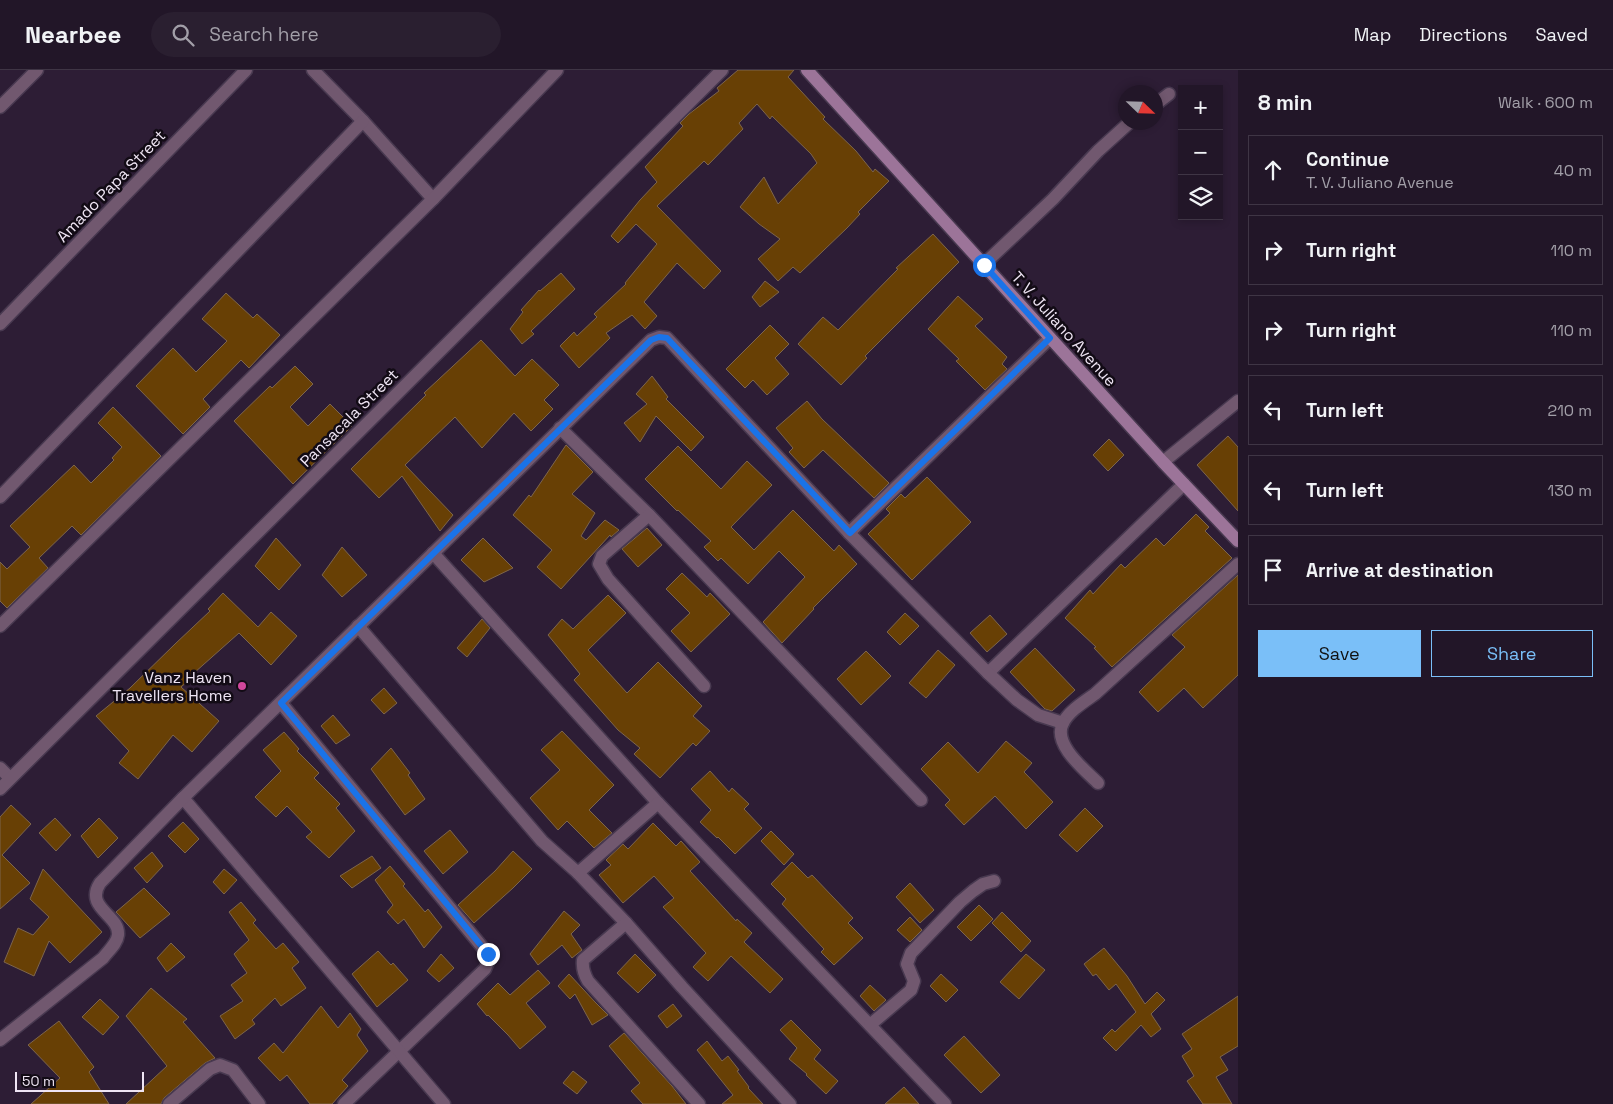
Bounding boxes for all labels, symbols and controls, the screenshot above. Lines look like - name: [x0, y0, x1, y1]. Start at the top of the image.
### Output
- search box: [151, 12, 501, 57]
- text: Nearbee: [25, 19, 121, 50]
- icon: search: [169, 21, 197, 49]
- text: Search here: [209, 22, 319, 47]
- text: Map: [1354, 23, 1391, 46]
- text: Directions: [1419, 23, 1508, 46]
- text: Saved: [1536, 23, 1588, 46]
- north arrow: [1118, 85, 1163, 130]
- map controls: [1178, 85, 1223, 220]
- button: +: [1178, 85, 1223, 130]
- text: 8 min: [1258, 89, 1312, 116]
- text: Walk · 600 m: [1498, 92, 1593, 113]
- street label: Amado Papa Street: [52, 125, 170, 247]
- button: −: [1178, 130, 1223, 175]
- text: Continue: [1306, 147, 1389, 172]
- icon: ahead: [1259, 156, 1287, 184]
- text: 40 m: [1554, 160, 1592, 181]
- text: T. V. Juliano Avenue: [1306, 172, 1454, 193]
- button: layers: [1178, 175, 1223, 220]
- icon: right: [1259, 236, 1287, 264]
- text: Turn right: [1306, 238, 1396, 263]
- text: 110 m: [1550, 240, 1592, 261]
- route start: [973, 254, 996, 277]
- street label: T. V. Juliano Avenue: [1007, 267, 1121, 391]
- icon: right: [1259, 316, 1287, 344]
- text: Turn right: [1306, 318, 1396, 343]
- text: 110 m: [1550, 320, 1592, 341]
- street label: Pansacala Street: [295, 364, 403, 472]
- icon: left: [1259, 396, 1287, 424]
- text: Turn left: [1306, 398, 1384, 423]
- text: 210 m: [1548, 400, 1592, 421]
- icon: left: [1259, 476, 1287, 504]
- text: Turn left: [1306, 478, 1384, 503]
- text: 130 m: [1548, 480, 1592, 501]
- icon: arrive: [1259, 556, 1287, 584]
- text: Arrive at destination: [1306, 558, 1494, 583]
- button: Save: [1258, 630, 1421, 677]
- button: Share: [1431, 630, 1593, 677]
- place label: Vanz Haven Travellers Home: [112, 667, 232, 706]
- marker: Vanz Haven Travellers Home: [236, 680, 248, 692]
- route end: [477, 943, 500, 966]
- scale bar: [15, 1069, 144, 1092]
- text: 50 m: [22, 1072, 55, 1090]

